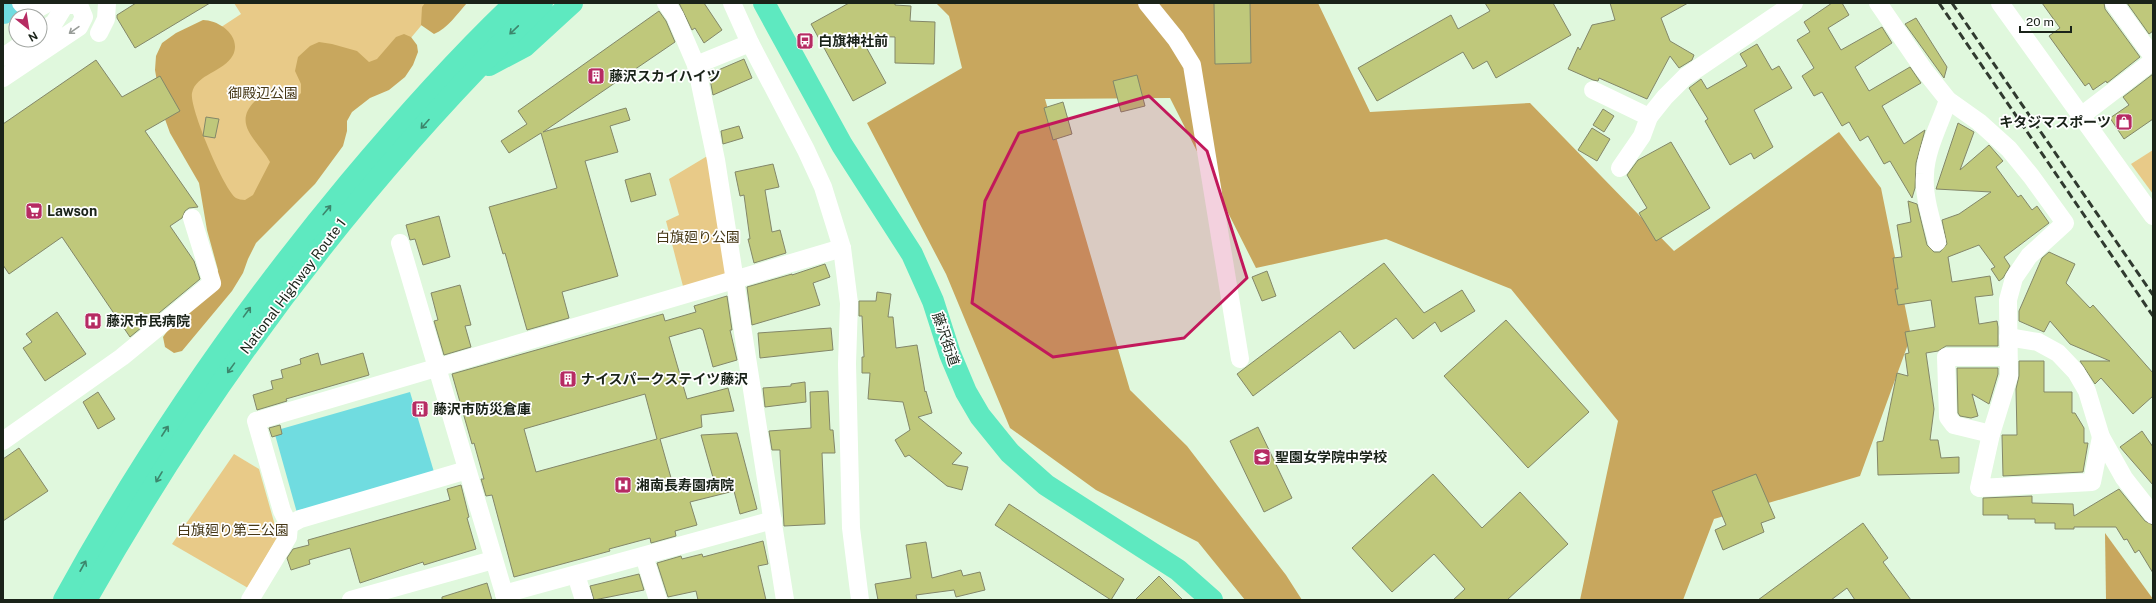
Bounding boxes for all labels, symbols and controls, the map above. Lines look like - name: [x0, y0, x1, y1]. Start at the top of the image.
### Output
- north arrow: [8, 8, 48, 48]
- scale bar: [2020, 8, 2071, 34]
- text: 20 m: [2026, 15, 2054, 29]
- one-way arrow: [509, 25, 519, 35]
- one-way arrow: [69, 26, 80, 34]
- text: N: [26, 29, 40, 44]
- bus stop icon: 白旗神社前: [795, 31, 815, 51]
- place label: 白旗神社前: [818, 33, 888, 49]
- building icon: 藤沢スカイハイツ: [586, 66, 606, 86]
- place label: 藤沢スカイハイツ: [609, 68, 720, 84]
- park label: 御殿辺公園: [228, 85, 298, 101]
- shop icon: キタジマスポーツ: [2114, 112, 2134, 132]
- place label: キタジマスポーツ: [1999, 114, 2111, 130]
- one-way arrow: [420, 119, 429, 130]
- supermarket icon: Lawson: [24, 201, 44, 221]
- place label: Lawson: [47, 203, 97, 219]
- one-way arrow: [322, 204, 331, 215]
- street label: National Highway Route 1: [237, 215, 349, 357]
- park label: 白旗廻り公園: [656, 229, 740, 245]
- one-way arrow: [243, 307, 251, 318]
- street label: 藤沢街道: [929, 310, 963, 368]
- hospital icon: 藤沢市民病院: [83, 311, 103, 331]
- place label: 藤沢市民病院: [106, 313, 190, 329]
- one-way arrow: [227, 363, 235, 374]
- building icon: ナイスパークステイツ藤沢: [558, 369, 578, 389]
- place label: ナイスパークステイツ藤沢: [581, 371, 748, 387]
- building icon: 藤沢市防災倉庫: [410, 399, 430, 419]
- place label: 藤沢市防災倉庫: [433, 401, 531, 417]
- one-way arrow: [161, 426, 169, 437]
- school or university icon: 聖園女学院中学校: [1252, 447, 1272, 467]
- place label: 聖園女学院中学校: [1275, 449, 1387, 465]
- one-way arrow: [154, 471, 162, 483]
- hospital icon: 湘南長寿園病院: [613, 475, 633, 495]
- place label: 湘南長寿園病院: [636, 477, 734, 493]
- park label: 白旗廻り第三公園: [177, 522, 289, 538]
- one-way arrow: [80, 560, 87, 572]

